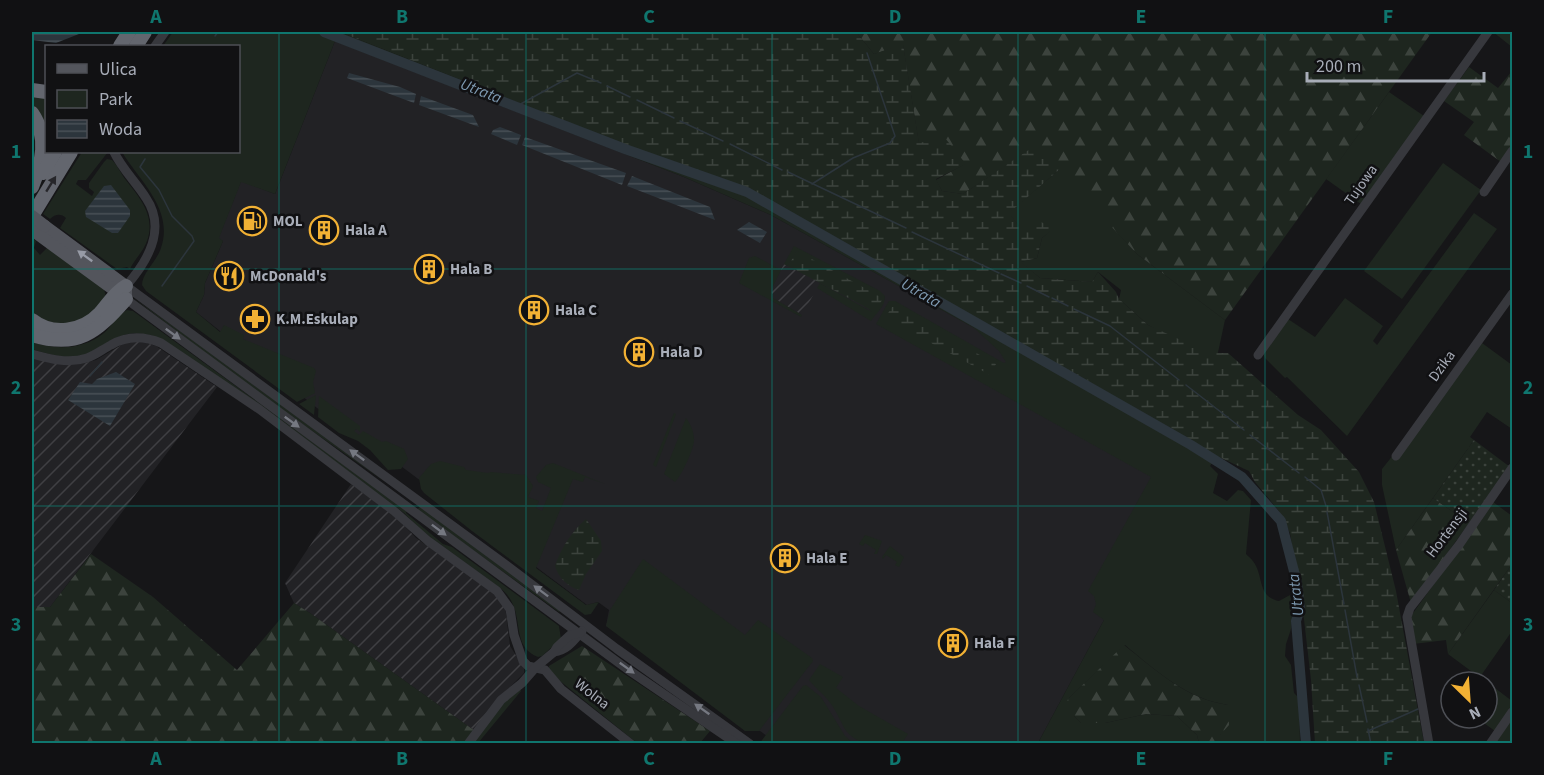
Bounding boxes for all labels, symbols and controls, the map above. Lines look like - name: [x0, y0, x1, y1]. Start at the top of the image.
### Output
- text: A: [149, 3, 162, 31]
- text: B: [396, 3, 408, 31]
- text: C: [643, 3, 655, 31]
- text: D: [889, 3, 901, 31]
- text: E: [1136, 3, 1146, 31]
- text: F: [1383, 3, 1393, 31]
- legend: [45, 45, 240, 153]
- scale bar: [1307, 45, 1484, 83]
- text: 200 m: [1316, 54, 1361, 79]
- text: Ulica: [99, 57, 137, 82]
- water label: Utrata: [457, 73, 505, 109]
- text: Park: [99, 87, 133, 112]
- text: Woda: [99, 117, 142, 142]
- text: 1: [11, 138, 21, 166]
- text: 1: [1523, 138, 1533, 166]
- street label: Tujowa: [1339, 160, 1383, 210]
- one-way arrow: [46, 176, 57, 192]
- fuel station icon: MOL: [236, 205, 268, 237]
- place label: MOL: [273, 211, 303, 232]
- building icon: Hala A: [308, 214, 340, 246]
- place label: Hala A: [345, 220, 387, 241]
- one-way arrow: [78, 250, 93, 262]
- building icon: Hala B: [413, 253, 445, 285]
- place label: Hala B: [450, 259, 492, 280]
- restaurant icon: McDonald's: [213, 260, 245, 292]
- place label: McDonald's: [250, 266, 327, 287]
- water label: Utrata: [897, 273, 945, 313]
- building icon: Hala C: [518, 294, 550, 326]
- place label: Hala C: [555, 300, 597, 321]
- pharmacy icon: K.M.Eskulap: [239, 303, 271, 335]
- place label: K.M.Eskulap: [276, 309, 358, 330]
- one-way arrow: [165, 328, 180, 340]
- building icon: Hala D: [623, 336, 655, 368]
- place label: Hala D: [660, 342, 703, 363]
- street label: Dzika: [1424, 346, 1460, 386]
- text: 2: [11, 374, 21, 402]
- text: 2: [1523, 374, 1533, 402]
- one-way arrow: [283, 416, 299, 428]
- one-way arrow: [350, 450, 365, 462]
- street label: Hortensji: [1421, 504, 1473, 562]
- one-way arrow: [431, 524, 447, 536]
- building icon: Hala E: [769, 542, 801, 574]
- place label: Hala E: [806, 548, 847, 569]
- water label: Utrata: [1282, 572, 1310, 617]
- one-way arrow: [533, 585, 548, 597]
- text: 3: [11, 611, 21, 639]
- text: 3: [1523, 611, 1533, 639]
- building icon: Hala F: [937, 627, 969, 659]
- place label: Hala F: [974, 633, 1015, 654]
- one-way arrow: [618, 662, 634, 674]
- north arrow: [1439, 670, 1499, 730]
- street label: Wolna: [570, 674, 614, 714]
- text: N: [1465, 700, 1484, 725]
- one-way arrow: [695, 703, 711, 715]
- text: A: [149, 745, 162, 773]
- text: B: [396, 745, 408, 773]
- text: C: [643, 745, 655, 773]
- text: D: [889, 745, 901, 773]
- text: E: [1136, 745, 1146, 773]
- text: F: [1383, 745, 1393, 773]

